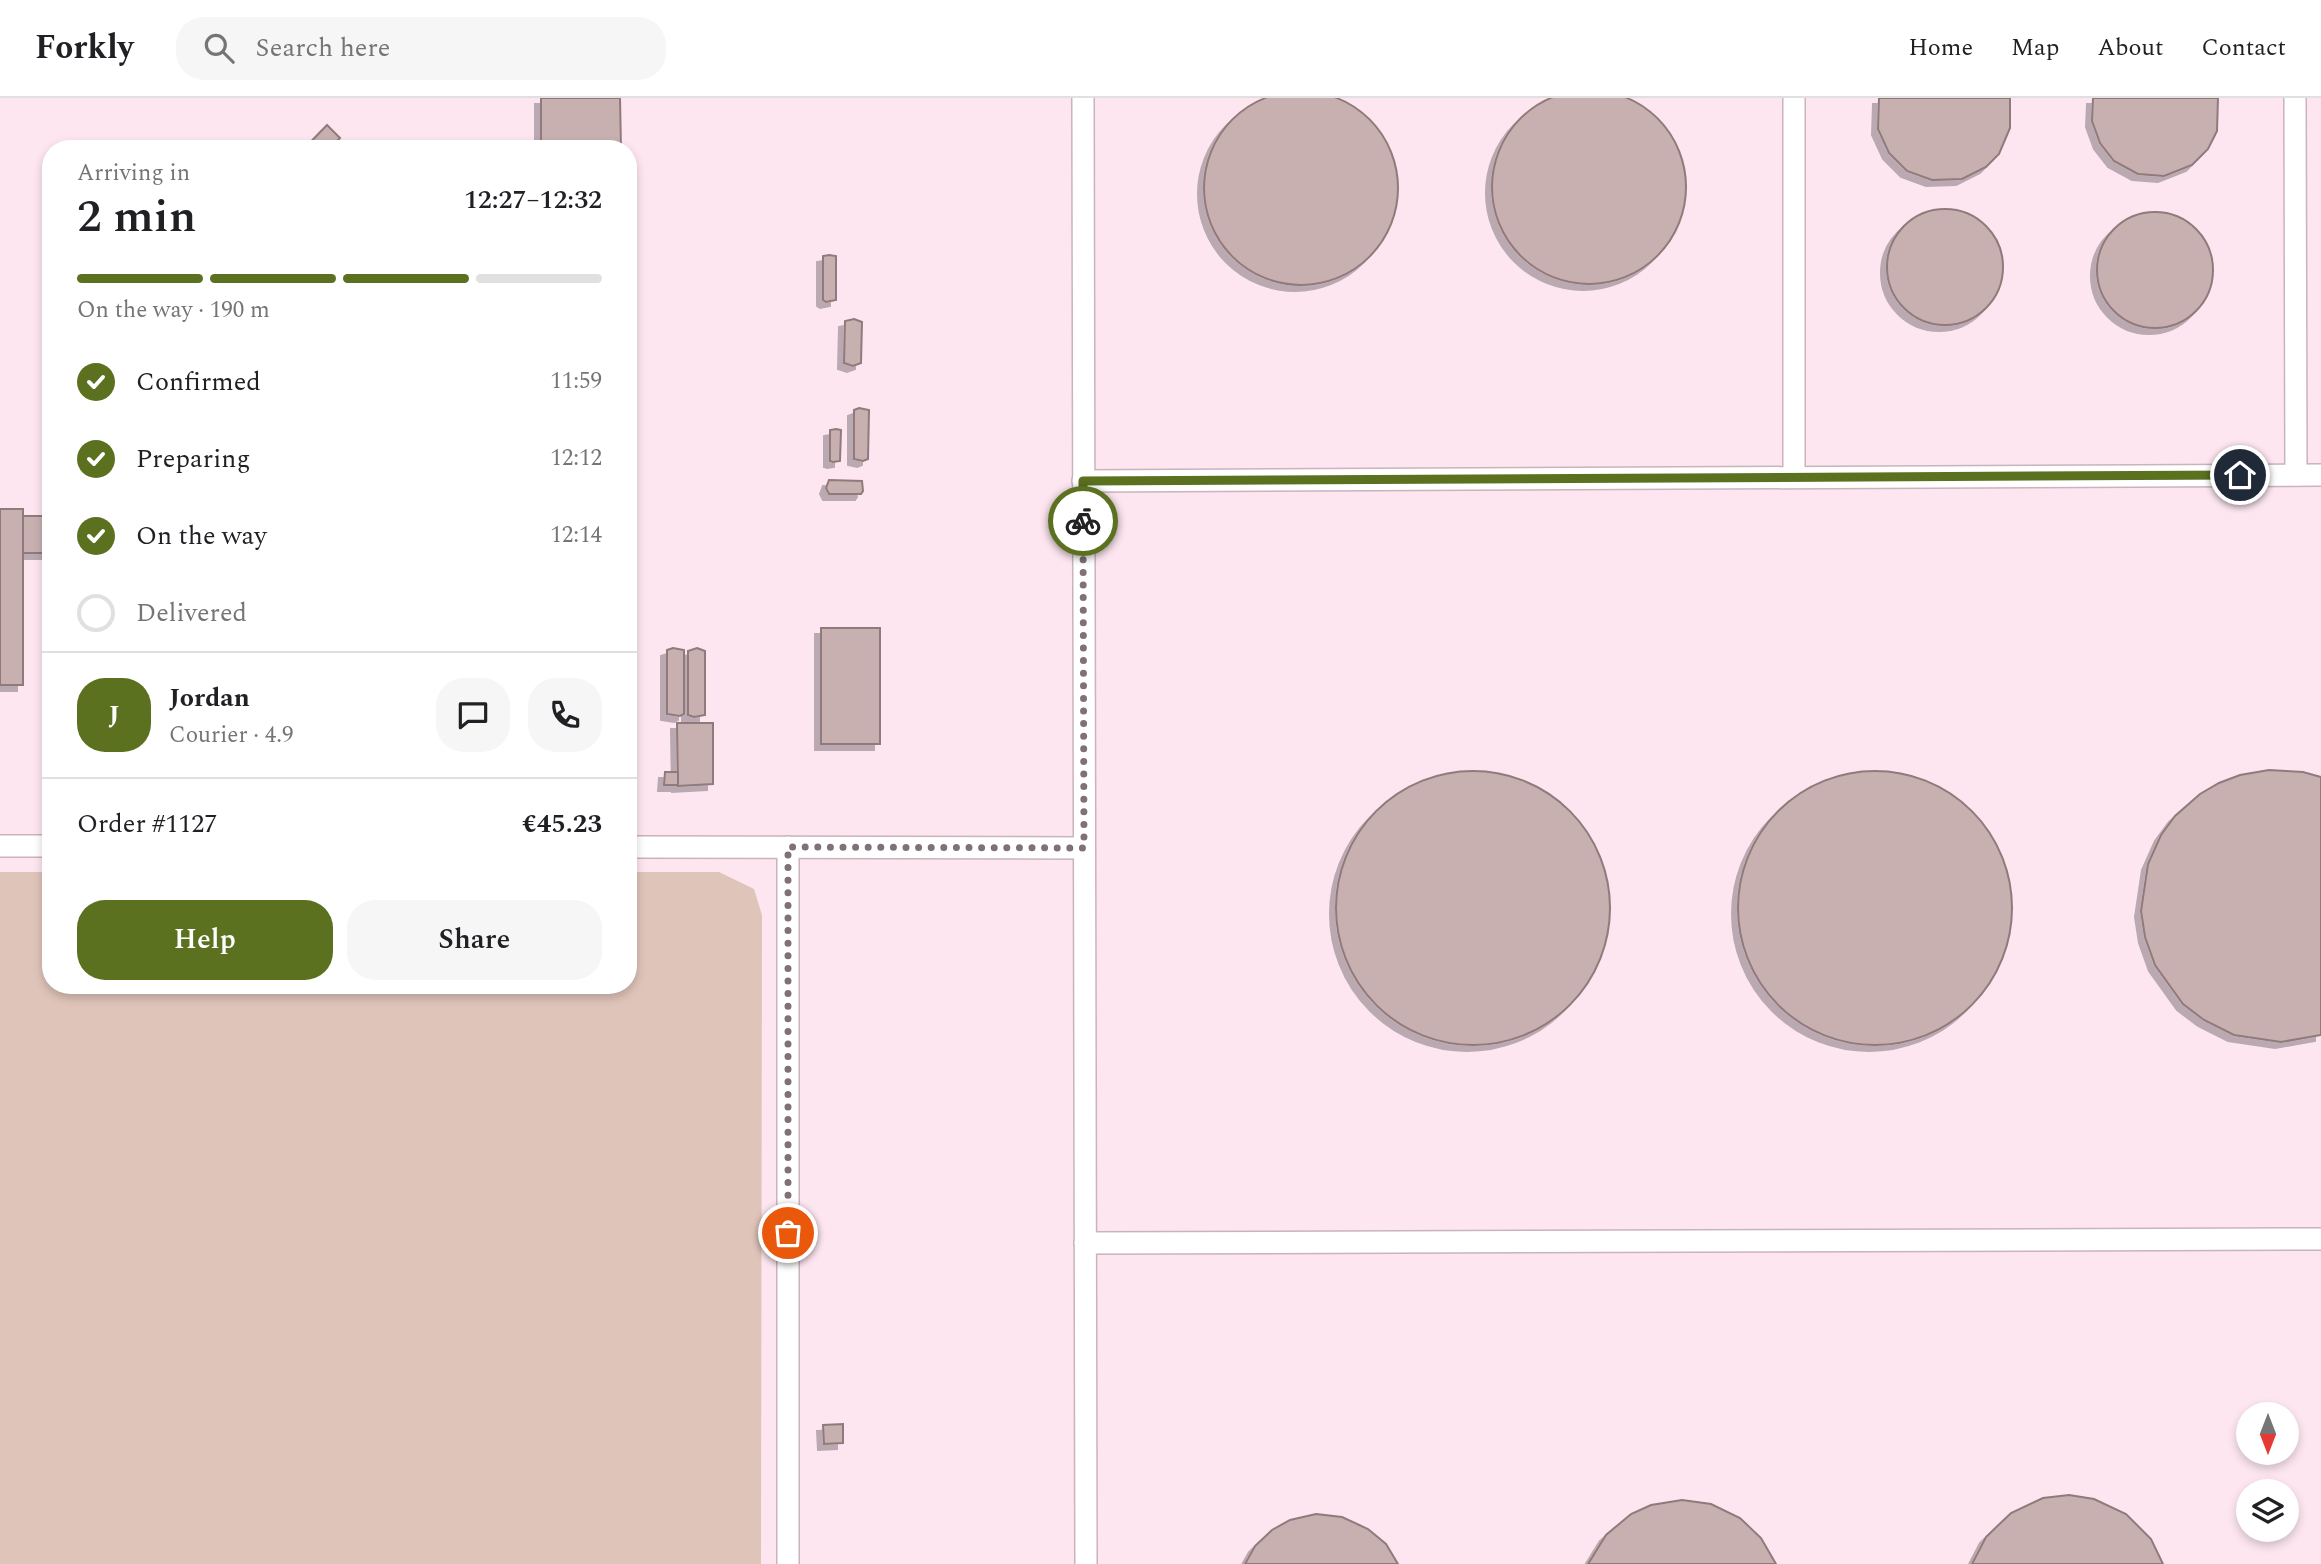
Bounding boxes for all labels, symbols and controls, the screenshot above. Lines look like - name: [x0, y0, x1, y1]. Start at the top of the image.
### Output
- search box: [176, 17, 666, 80]
- text: Forkly: [35, 23, 134, 73]
- text: Search here: [256, 28, 390, 68]
- icon: search: [200, 29, 238, 67]
- text: Home: [1908, 30, 1973, 66]
- text: Map: [2011, 30, 2059, 66]
- text: About: [2097, 30, 2163, 66]
- text: Contact: [2201, 30, 2286, 66]
- text: Arriving in: [77, 156, 190, 191]
- text: 12:27–12:32: [464, 180, 602, 220]
- text: 2 min: [77, 182, 196, 252]
- text: On the way · 190 m: [77, 293, 270, 328]
- text: Confirmed: [136, 362, 261, 402]
- icon: check: [77, 363, 115, 401]
- text: 11:59: [550, 364, 602, 399]
- text: Preparing: [136, 439, 250, 479]
- icon: check: [77, 440, 115, 478]
- text: 12:12: [550, 441, 602, 476]
- pin: [2210, 445, 2270, 505]
- icon: home: [2221, 456, 2259, 494]
- courier: [1048, 486, 1118, 556]
- icon: bike: [1064, 502, 1102, 540]
- text: On the way: [136, 516, 267, 556]
- icon: check: [77, 517, 115, 555]
- text: 12:14: [550, 518, 602, 553]
- text: Delivered: [136, 593, 247, 633]
- text: Jordan: [169, 678, 250, 718]
- button: chat: [436, 678, 510, 752]
- button: phone: [528, 678, 602, 752]
- text: J: [108, 695, 120, 735]
- text: Courier · 4.9: [169, 718, 294, 753]
- text: Order #1127: [77, 804, 217, 844]
- text: €45.23: [522, 804, 602, 844]
- button: Help: [77, 900, 333, 980]
- button: Share: [347, 900, 602, 980]
- pin: [758, 1203, 818, 1263]
- icon: bag: [769, 1214, 807, 1252]
- north arrow: [2236, 1402, 2300, 1465]
- map controls: [2236, 1402, 2299, 1542]
- button: layers: [2236, 1479, 2299, 1542]

